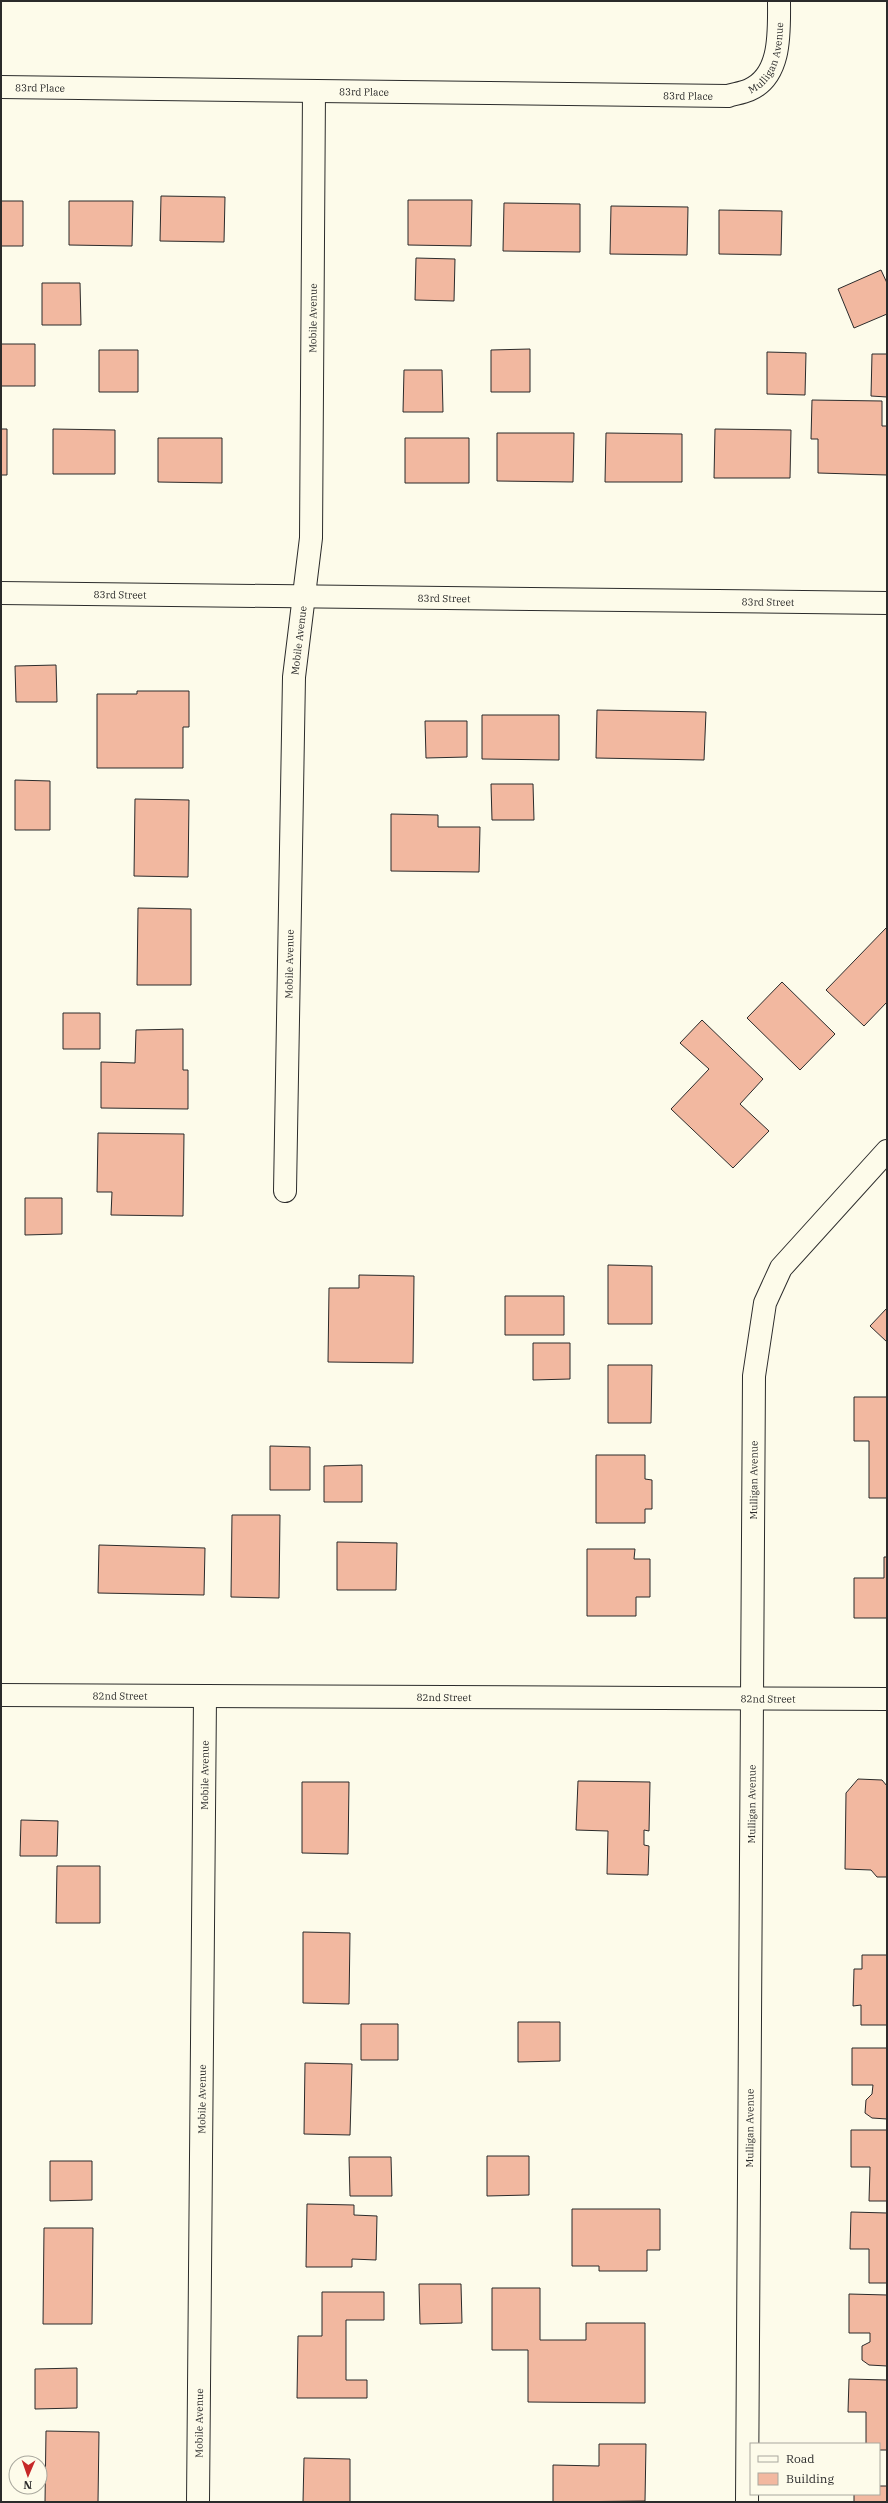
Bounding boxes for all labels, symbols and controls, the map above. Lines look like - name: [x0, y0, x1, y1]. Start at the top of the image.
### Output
- street label: Mulligan Avenue: [746, 22, 786, 96]
- street label: 83rd Place: [15, 81, 65, 94]
- street label: 83rd Place: [339, 85, 389, 98]
- street label: 83rd Place: [663, 89, 713, 102]
- street label: Mobile Avenue: [306, 283, 319, 353]
- street label: 83rd Street: [93, 588, 147, 601]
- street label: 83rd Street: [417, 591, 471, 605]
- street label: 83rd Street: [741, 595, 795, 608]
- street label: Mobile Avenue: [288, 605, 309, 676]
- street label: Mobile Avenue: [282, 929, 296, 999]
- street label: Mulligan Avenue: [747, 1441, 760, 1520]
- street label: 82nd Street: [92, 1689, 148, 1702]
- street label: 82nd Street: [416, 1690, 472, 1704]
- street label: 82nd Street: [740, 1692, 796, 1705]
- street label: Mobile Avenue: [198, 1740, 211, 1810]
- street label: Mulligan Avenue: [745, 1765, 758, 1844]
- street label: Mobile Avenue: [195, 2064, 208, 2134]
- street label: Mulligan Avenue: [743, 2089, 756, 2168]
- street label: Mobile Avenue: [192, 2388, 205, 2458]
- legend: [750, 2443, 880, 2495]
- text: Road: [786, 2451, 815, 2466]
- north arrow: [8, 2455, 48, 2495]
- text: Building: [786, 2471, 834, 2486]
- text: N: [23, 2478, 32, 2492]

